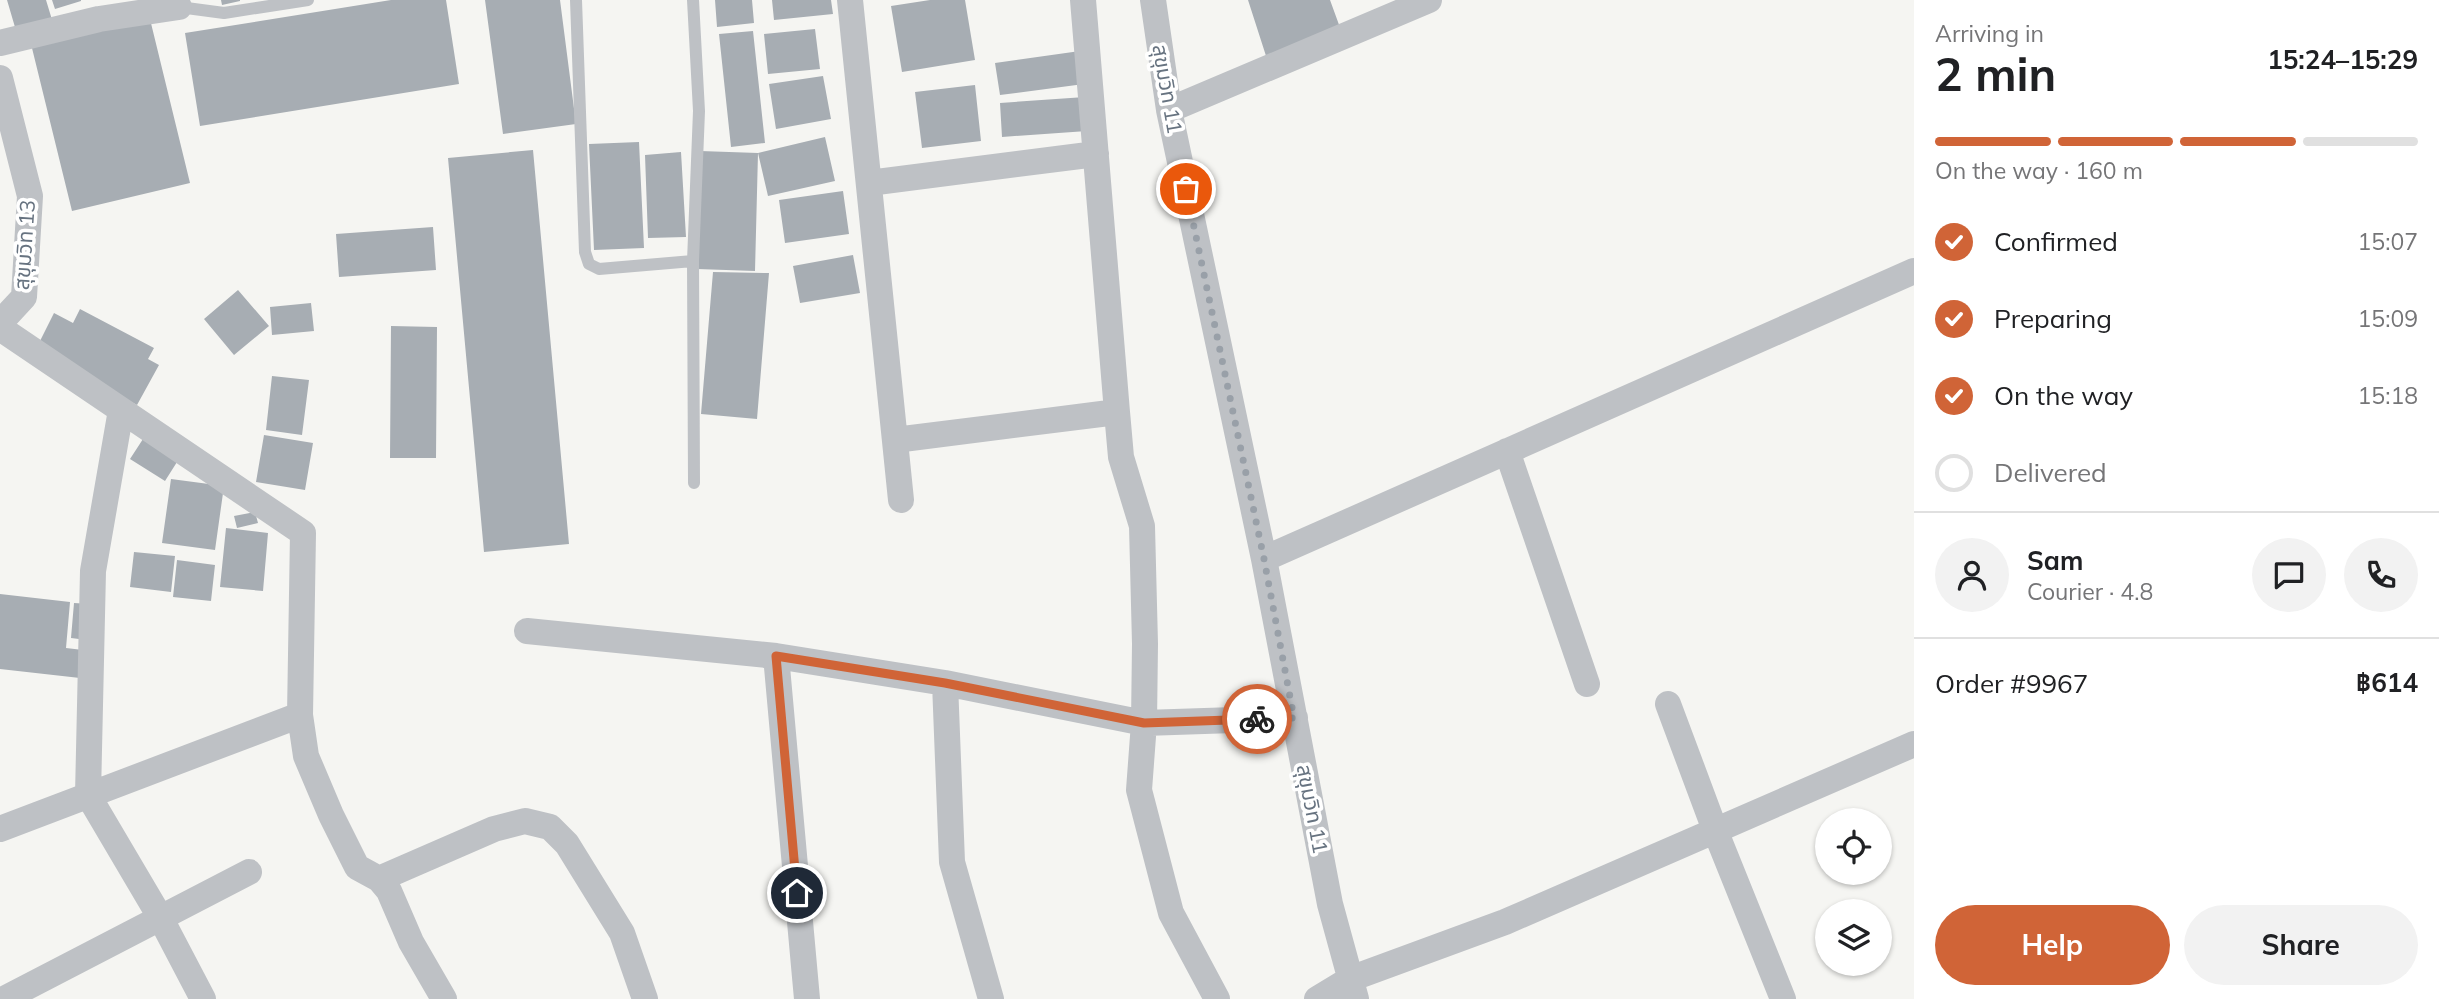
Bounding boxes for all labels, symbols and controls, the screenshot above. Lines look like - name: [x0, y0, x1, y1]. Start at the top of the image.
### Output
- text: Arriving in: [1935, 19, 2044, 48]
- street label: สุขุมวิท 11: [1146, 42, 1189, 136]
- text: 15:24–15:29: [2267, 43, 2418, 76]
- text: 2 min: [1935, 45, 2056, 103]
- text: On the way · 160 m: [1935, 156, 2143, 185]
- pin: [1156, 159, 1216, 219]
- icon: bag: [1167, 170, 1205, 208]
- street label: สุขุมวิท 13: [8, 199, 41, 291]
- icon: check: [1935, 223, 1973, 261]
- text: Confirmed: [1994, 225, 2118, 258]
- text: 15:07: [2358, 227, 2418, 256]
- icon: check: [1935, 300, 1973, 338]
- text: Preparing: [1994, 302, 2112, 335]
- text: 15:09: [2358, 304, 2418, 333]
- icon: check: [1935, 377, 1973, 415]
- text: On the way: [1994, 379, 2133, 412]
- text: 15:18: [2358, 381, 2418, 410]
- text: Delivered: [1994, 456, 2107, 489]
- button: person: [1935, 538, 2009, 612]
- button: chat: [2252, 538, 2326, 612]
- button: phone: [2344, 538, 2418, 612]
- text: Sam: [2027, 544, 2083, 577]
- text: Courier · 4.8: [2027, 577, 2153, 606]
- text: ฿614: [2356, 666, 2418, 699]
- text: Order #9967: [1935, 667, 2088, 700]
- courier: [1222, 684, 1292, 754]
- icon: bike: [1238, 700, 1276, 738]
- street label: สุขุมวิท 11: [1291, 762, 1334, 856]
- map controls: [1815, 808, 1892, 976]
- button: locate: [1815, 808, 1892, 885]
- pin: [767, 863, 827, 923]
- icon: home: [778, 874, 816, 912]
- button: layers: [1815, 899, 1892, 976]
- button: Help: [1935, 905, 2170, 985]
- button: Share: [2184, 905, 2418, 985]

